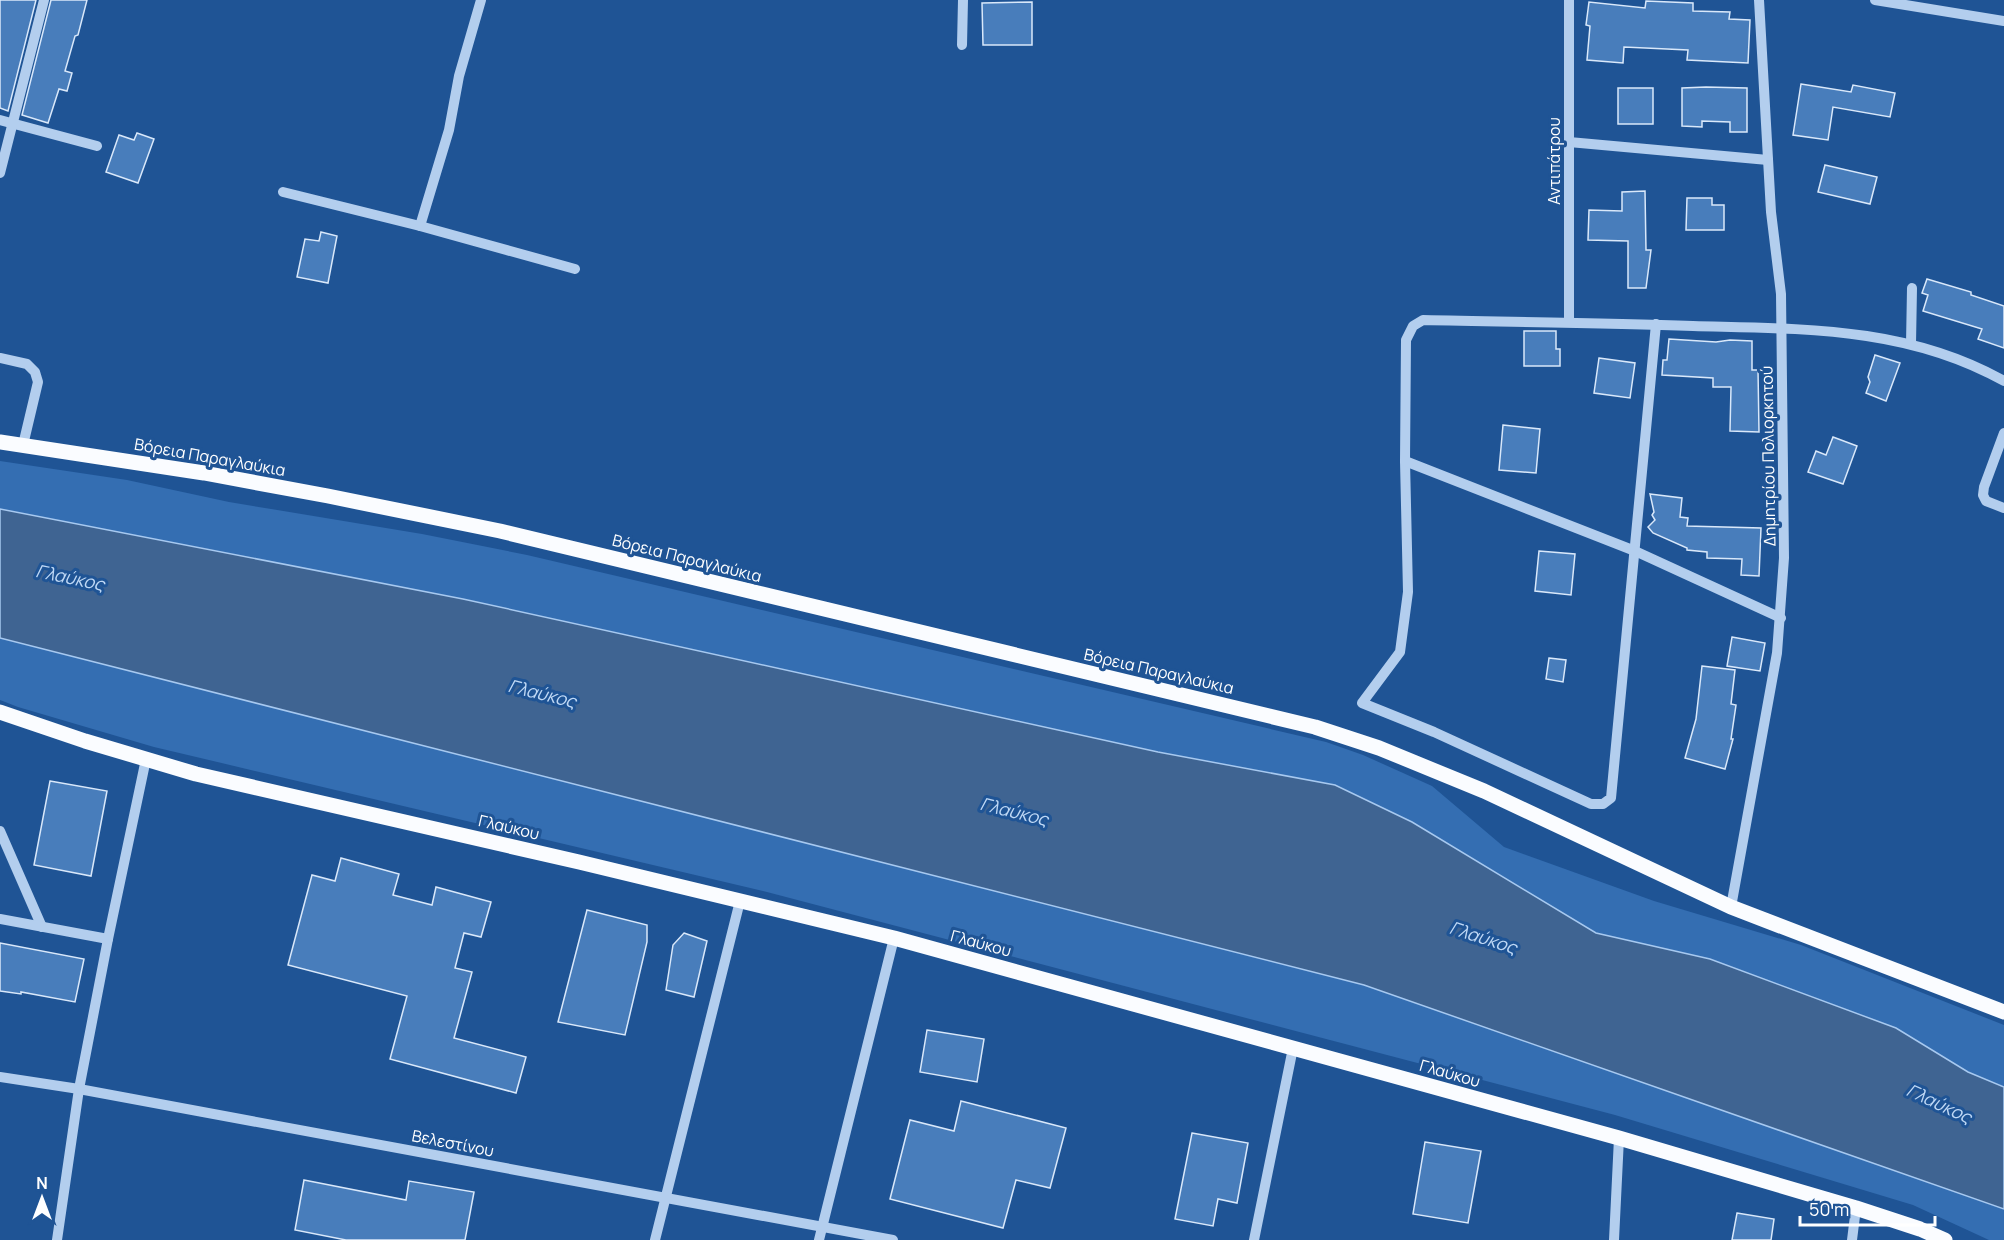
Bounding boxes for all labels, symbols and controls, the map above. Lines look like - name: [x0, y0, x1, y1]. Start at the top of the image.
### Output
- street label: Αντιπάτρου: [1543, 117, 1565, 205]
- street label: Δημητρίου Πολιορκητού: [1755, 366, 1781, 546]
- street label: Βόρεια Παραγλαύκια: [133, 433, 287, 481]
- street label: Βόρεια Παραγλαύκια: [610, 529, 764, 587]
- water label: Γλαύκος: [34, 558, 109, 596]
- street label: Βόρεια Παραγλαύκια: [1082, 643, 1236, 699]
- water label: Γλαύκος: [506, 673, 581, 714]
- water label: Γλαύκος: [978, 791, 1053, 832]
- street label: Γλαύκου: [476, 809, 542, 845]
- water label: Γλαύκος: [1447, 915, 1522, 960]
- street label: Γλαύκου: [948, 924, 1014, 962]
- street label: Γλαύκου: [1417, 1054, 1483, 1092]
- water label: Γλαύκος: [1903, 1078, 1978, 1129]
- street label: Βελεστίνου: [410, 1124, 496, 1162]
- north arrow: [12, 1168, 72, 1228]
- text: N: [36, 1172, 48, 1194]
- scale bar: [1800, 1189, 1935, 1227]
- text: 50 m: [1809, 1197, 1849, 1221]

